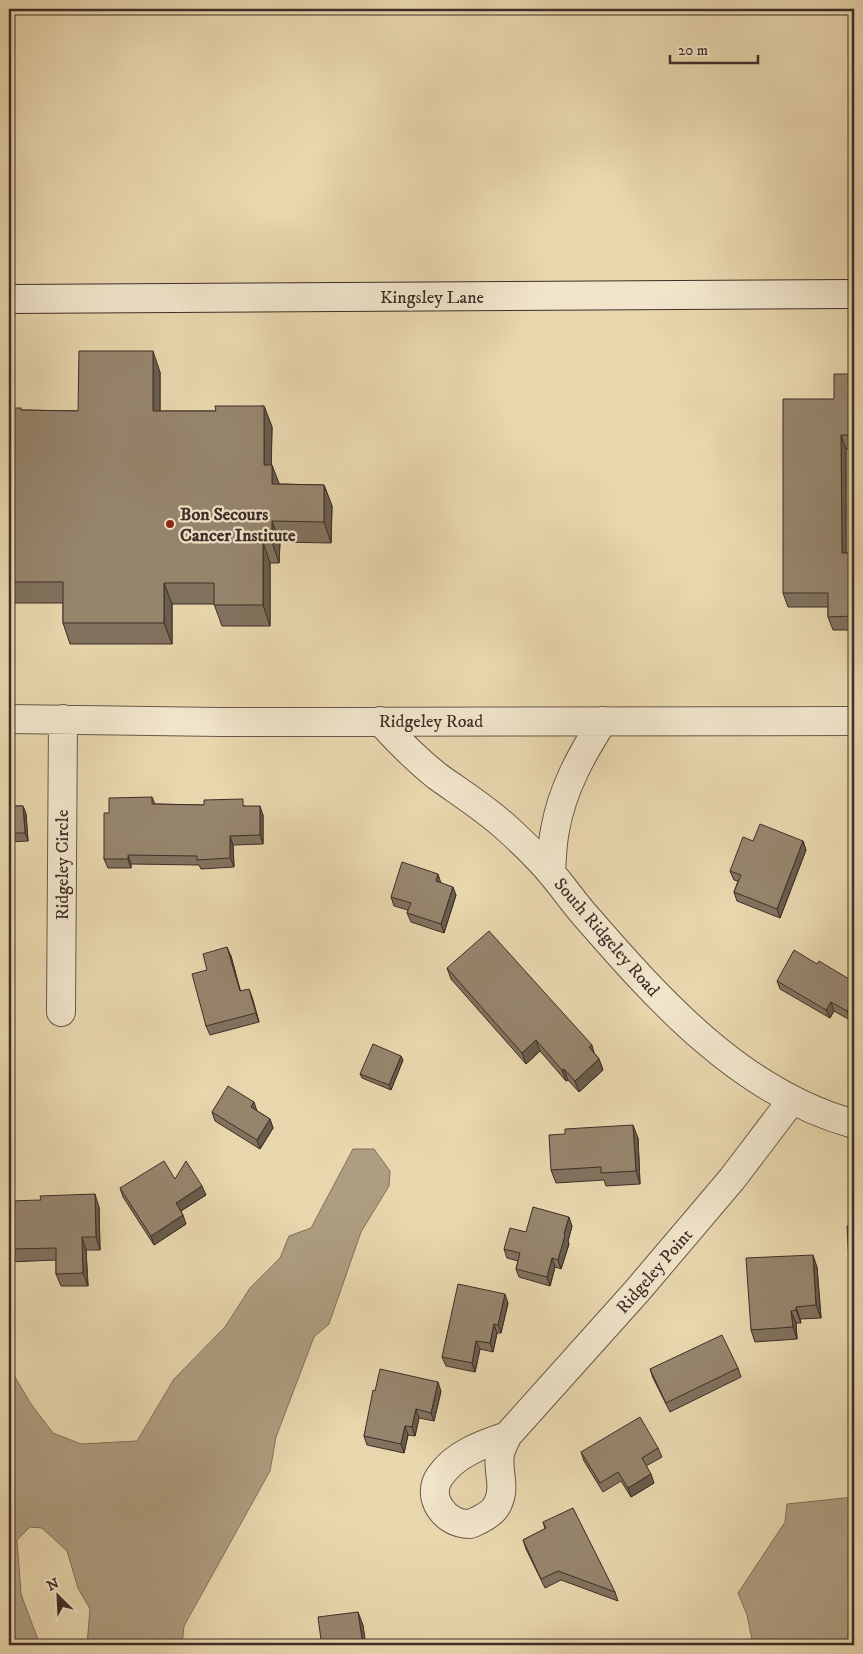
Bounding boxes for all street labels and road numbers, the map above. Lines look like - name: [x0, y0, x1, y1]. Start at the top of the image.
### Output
- street label: Kingsley Lane: [380, 287, 484, 309]
- street label: Ridgeley Road: [379, 711, 483, 733]
- street label: Ridgeley Circle: [52, 810, 74, 920]
- street label: South Ridgeley Road: [549, 874, 664, 1002]
- street label: Ridgeley Point: [612, 1224, 698, 1319]

